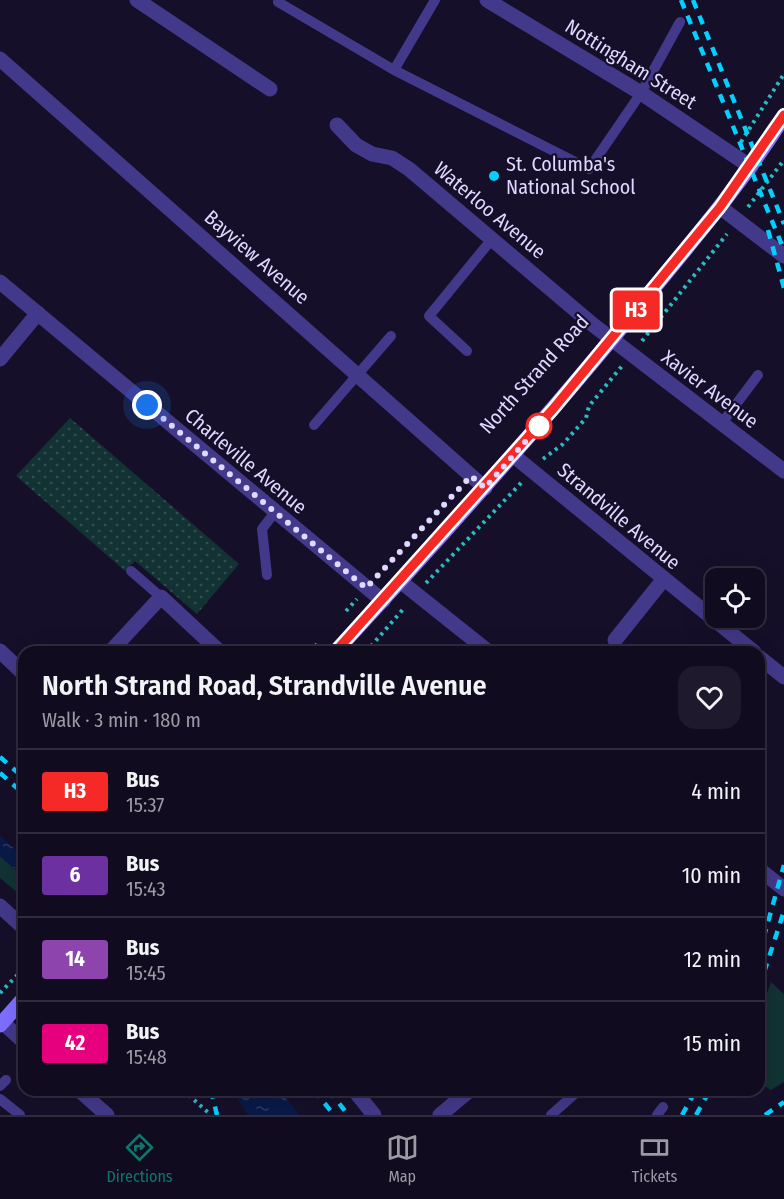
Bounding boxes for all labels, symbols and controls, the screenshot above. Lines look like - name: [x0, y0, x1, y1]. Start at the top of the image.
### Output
- street label: Nottingham Street: [561, 14, 701, 114]
- place label: St. Columba's National School: [506, 152, 636, 199]
- street label: Waterloo Avenue: [429, 156, 551, 264]
- marker: St. Columba's National School: [487, 169, 501, 183]
- street label: Bayview Avenue: [200, 205, 314, 309]
- line badge: H3: [609, 290, 663, 330]
- text: H3: [625, 297, 647, 323]
- street label: North Strand Road: [474, 310, 594, 438]
- street label: Xavier Avenue: [657, 345, 763, 433]
- your location: [132, 390, 162, 420]
- street label: Charleville Avenue: [180, 403, 312, 519]
- unlabelled marker: [526, 413, 552, 439]
- street label: Strandville Avenue: [553, 458, 685, 574]
- map controls: [705, 568, 765, 628]
- button: locate: [705, 568, 765, 628]
- button: heart: [678, 666, 741, 729]
- text: North Strand Road, Strandville Avenue: [42, 669, 487, 702]
- text: Walk · 3 min · 180 m: [42, 708, 201, 732]
- text: Bus: [126, 766, 159, 793]
- text: H3: [64, 778, 86, 804]
- text: 4 min: [691, 778, 741, 805]
- text: 15:37: [126, 793, 164, 817]
- text: Bus: [126, 850, 159, 877]
- text: 6: [70, 862, 80, 888]
- text: 10 min: [682, 862, 741, 889]
- text: 15:43: [126, 877, 166, 901]
- text: Bus: [126, 934, 159, 961]
- text: 14: [65, 946, 85, 972]
- text: 12 min: [683, 946, 741, 973]
- text: 15:45: [126, 961, 166, 985]
- text: Bus: [126, 1018, 159, 1045]
- text: 42: [65, 1030, 85, 1056]
- text: 15 min: [683, 1030, 741, 1057]
- text: 15:48: [126, 1045, 167, 1069]
- tab: Directions: [107, 1131, 173, 1186]
- tab: Map: [386, 1131, 419, 1186]
- tab: Tickets: [632, 1131, 677, 1186]

